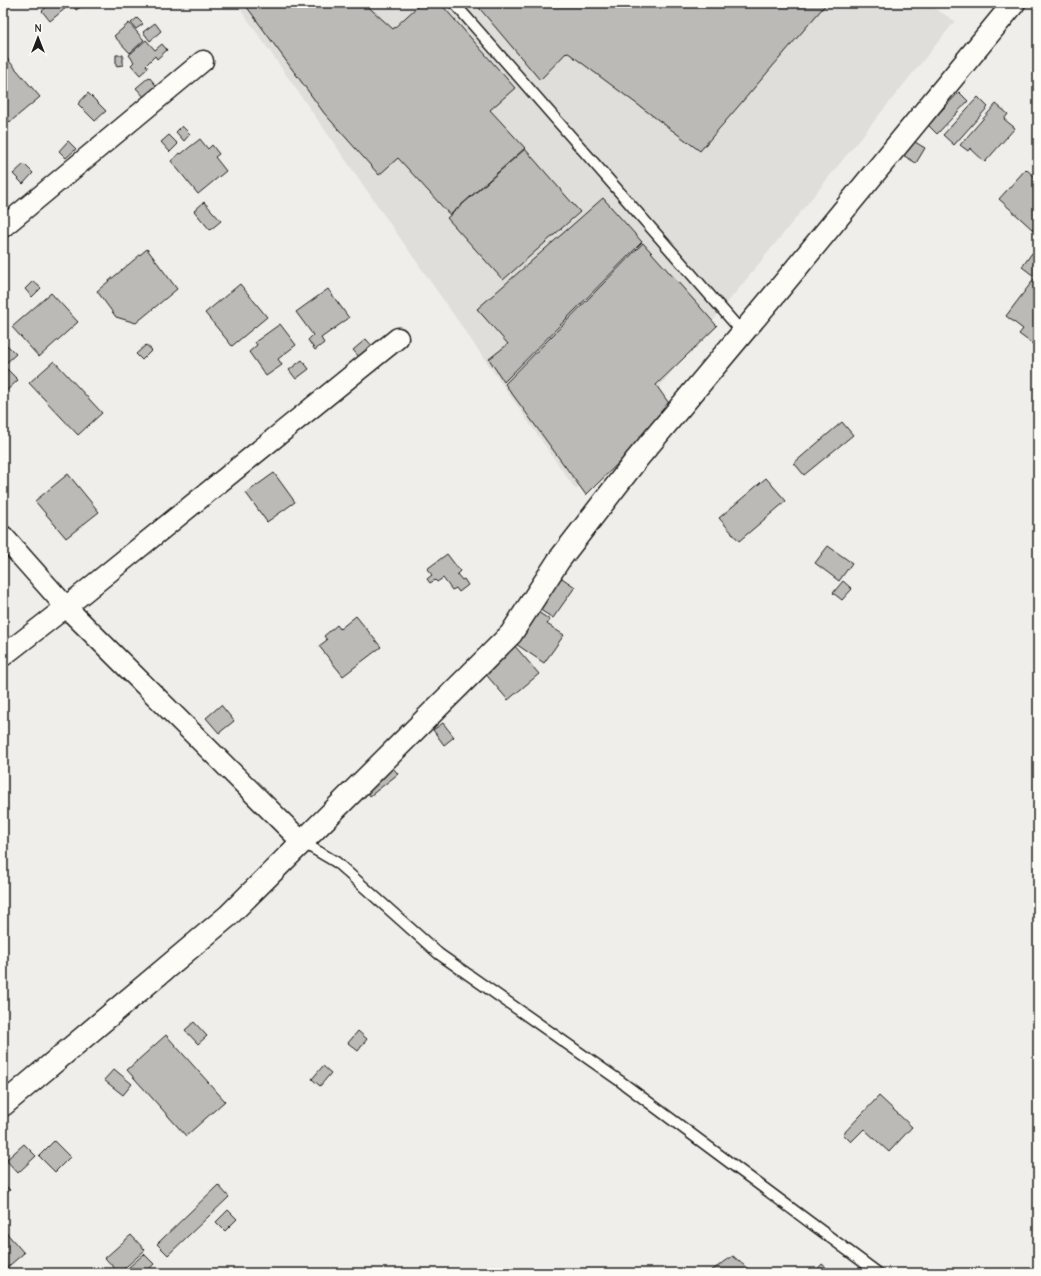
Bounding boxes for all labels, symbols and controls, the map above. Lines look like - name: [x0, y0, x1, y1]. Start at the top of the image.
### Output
- north arrow: [18, 18, 58, 58]
- text: N: [34, 22, 42, 35]

